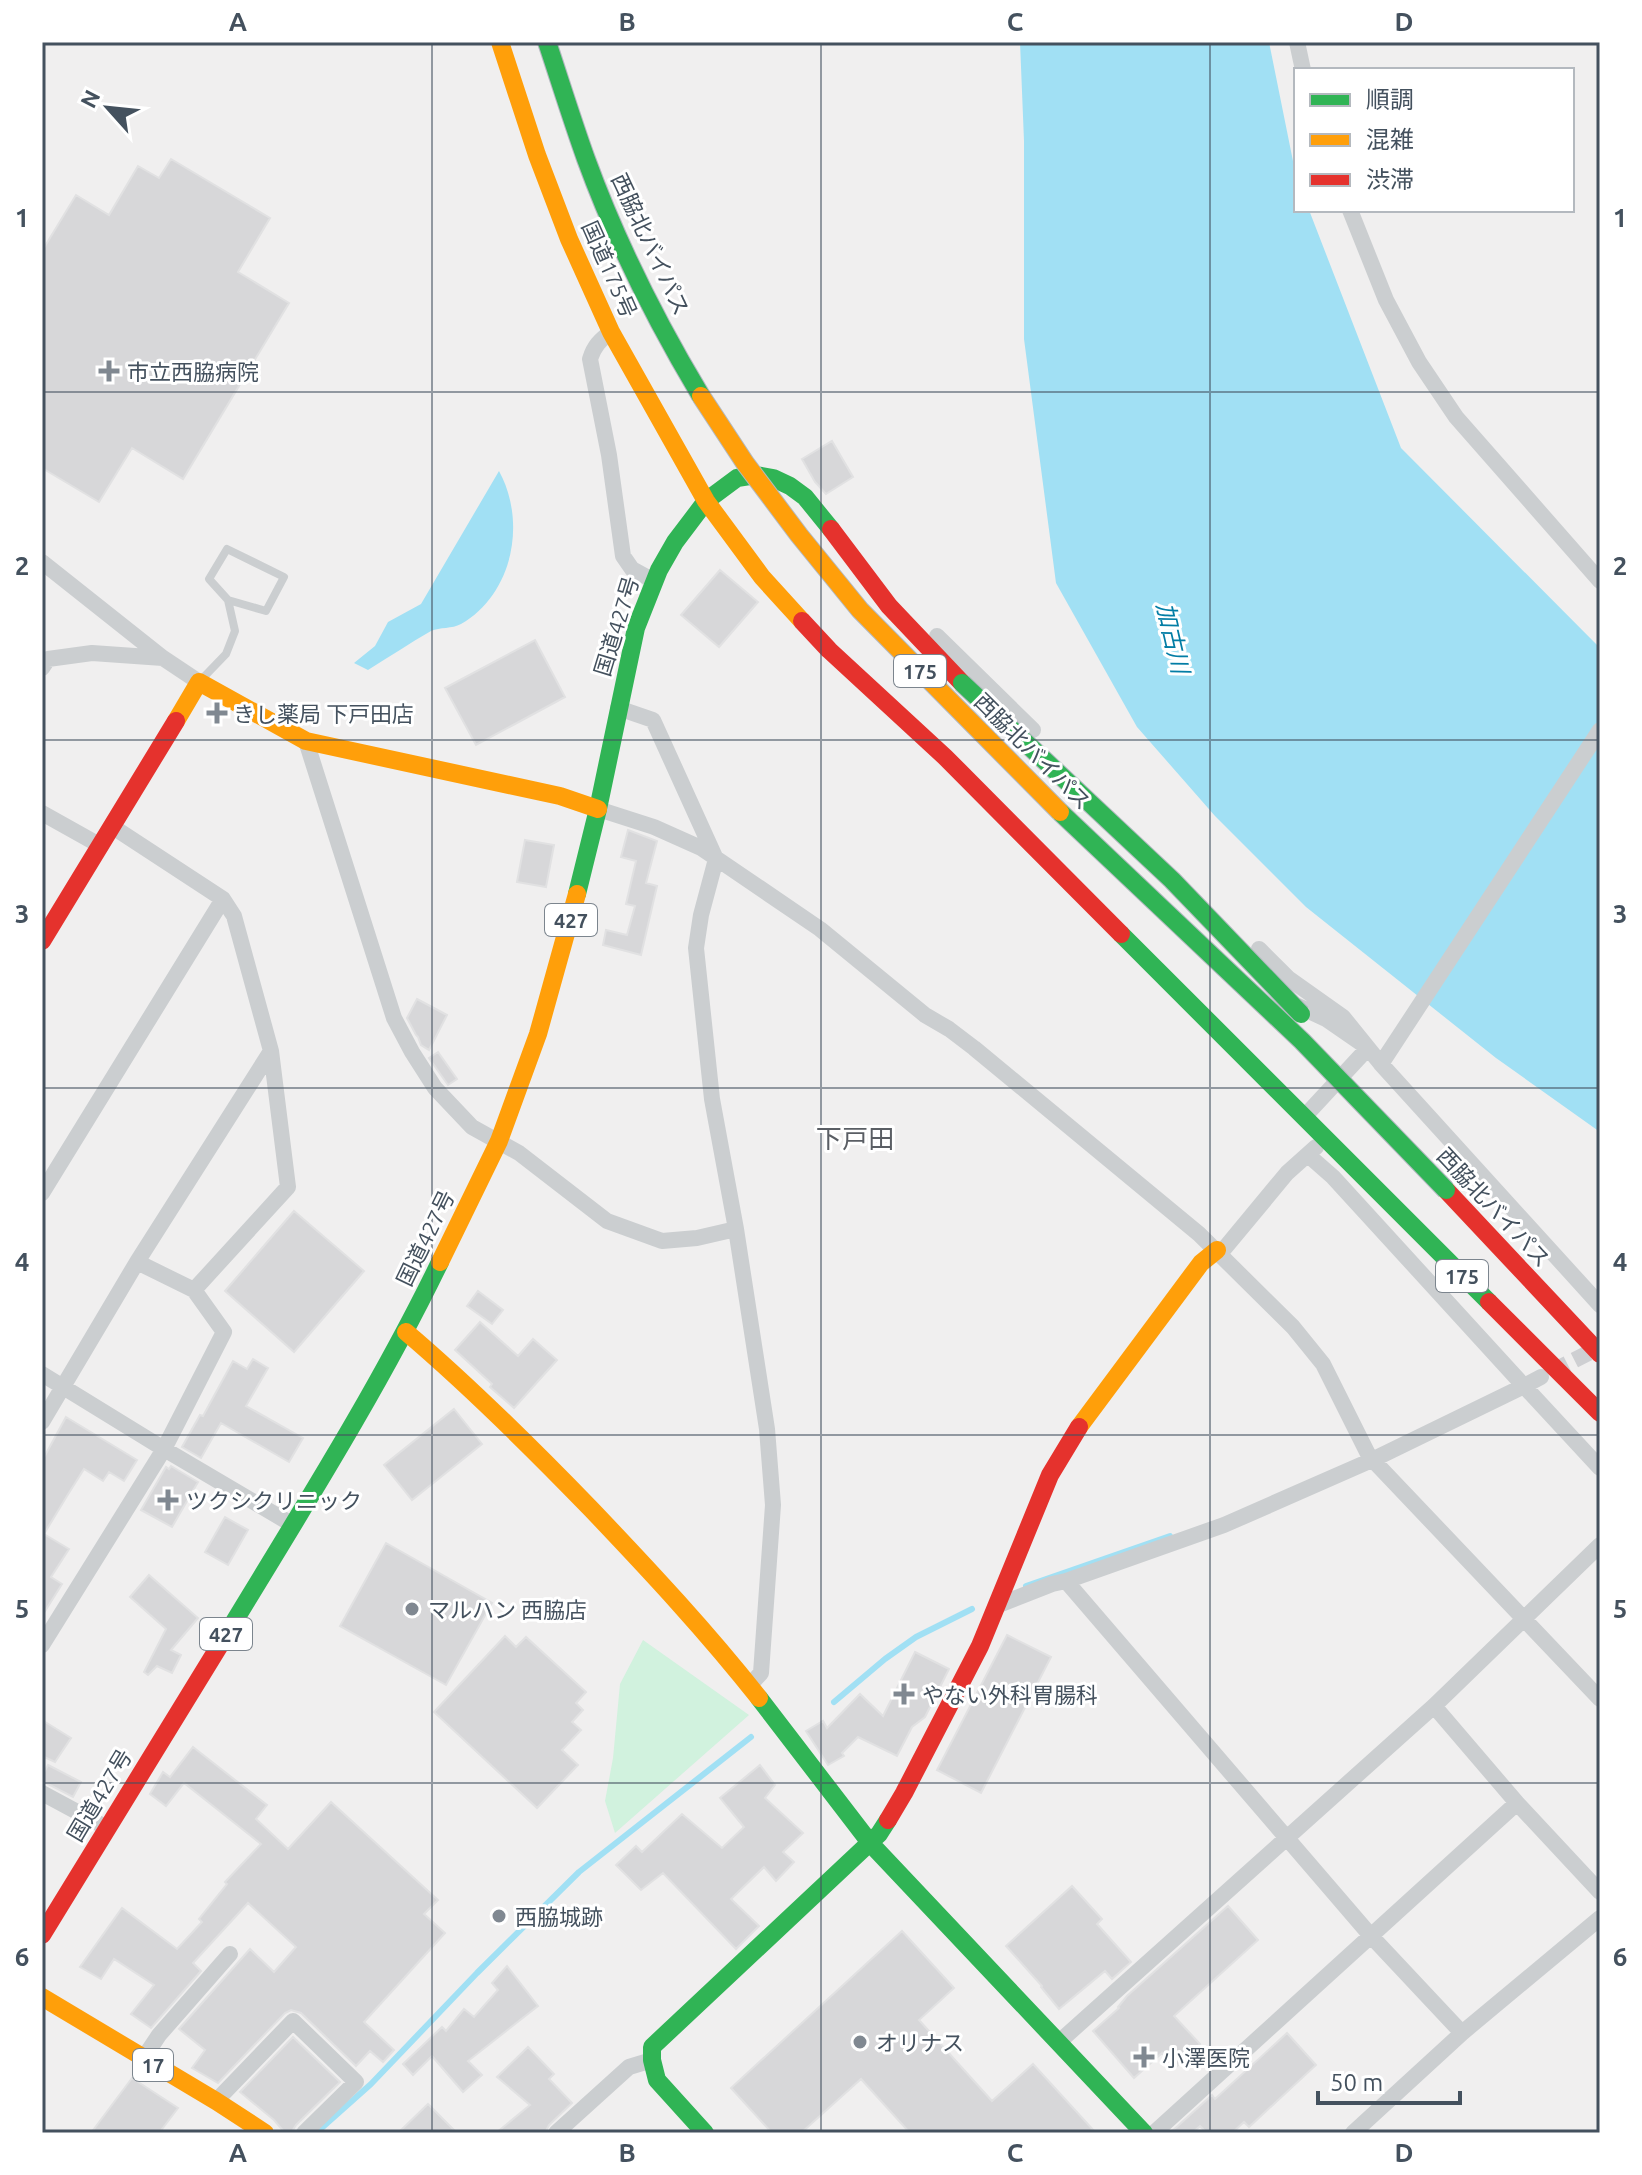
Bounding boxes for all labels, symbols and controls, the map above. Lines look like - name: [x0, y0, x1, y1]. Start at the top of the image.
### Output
- text: A: [229, 7, 248, 36]
- text: B: [618, 7, 636, 36]
- text: C: [1007, 7, 1024, 36]
- text: D: [1395, 7, 1413, 36]
- north arrow: [68, 68, 148, 148]
- legend: [1294, 68, 1574, 212]
- text: N: [75, 86, 105, 112]
- text: 順調: [1366, 86, 1414, 113]
- text: 混雑: [1366, 126, 1414, 153]
- text: 渋滞: [1366, 166, 1414, 193]
- street label: 西脇北バイパス: [607, 169, 695, 319]
- text: 1: [15, 203, 29, 232]
- text: 1: [1613, 203, 1627, 232]
- street label: 国道175号: [578, 217, 642, 321]
- place label: 市立西脇病院: [127, 359, 259, 384]
- marker: 市立西脇病院: [98, 360, 120, 382]
- text: 2: [15, 551, 29, 580]
- text: 2: [1613, 551, 1627, 580]
- street label: 国道427号: [589, 573, 643, 679]
- water label: 加古川: [1152, 600, 1195, 679]
- road number: 175: [894, 655, 946, 687]
- street label: 西脇北バイパス: [970, 688, 1096, 814]
- place label: きし薬局 下戸田店: [233, 701, 414, 726]
- marker: きし薬局 下戸田店: [208, 704, 226, 722]
- text: 3: [15, 899, 29, 928]
- text: 3: [1613, 899, 1627, 928]
- road number: 427: [545, 904, 597, 936]
- district label: 下戸田: [816, 1124, 894, 1153]
- street label: 西脇北バイパス: [1432, 1142, 1556, 1272]
- street label: 国道427号: [391, 1186, 459, 1290]
- text: 4: [15, 1247, 29, 1276]
- text: 4: [1613, 1247, 1627, 1276]
- road number: 175: [1436, 1260, 1488, 1292]
- place label: ツクシクリニック: [186, 1488, 362, 1513]
- marker: ツクシクリニック: [157, 1489, 179, 1511]
- text: 5: [15, 1594, 29, 1623]
- text: 5: [1613, 1594, 1627, 1623]
- place label: マルハン 西脇店: [428, 1597, 587, 1622]
- marker: マルハン 西脇店: [403, 1600, 421, 1618]
- road number: 427: [200, 1618, 252, 1650]
- place label: やない外科胃腸科: [922, 1682, 1098, 1707]
- marker: やない外科胃腸科: [893, 1683, 915, 1705]
- street label: 国道427号: [62, 1744, 136, 1846]
- place label: 西脇城跡: [515, 1904, 603, 1929]
- marker: 西脇城跡: [490, 1907, 508, 1925]
- text: 6: [15, 1942, 29, 1971]
- text: 6: [1613, 1942, 1627, 1971]
- place label: オリナス: [876, 2030, 964, 2055]
- marker: オリナス: [851, 2033, 869, 2051]
- place label: 小澤医院: [1162, 2045, 1250, 2070]
- marker: 小澤医院: [1133, 2046, 1155, 2068]
- road number: 17: [133, 2049, 173, 2081]
- scale bar: [1318, 2055, 1460, 2105]
- text: 50 m: [1330, 2069, 1383, 2096]
- text: A: [229, 2138, 248, 2167]
- text: B: [618, 2138, 636, 2167]
- text: C: [1007, 2138, 1024, 2167]
- text: D: [1395, 2138, 1413, 2167]

